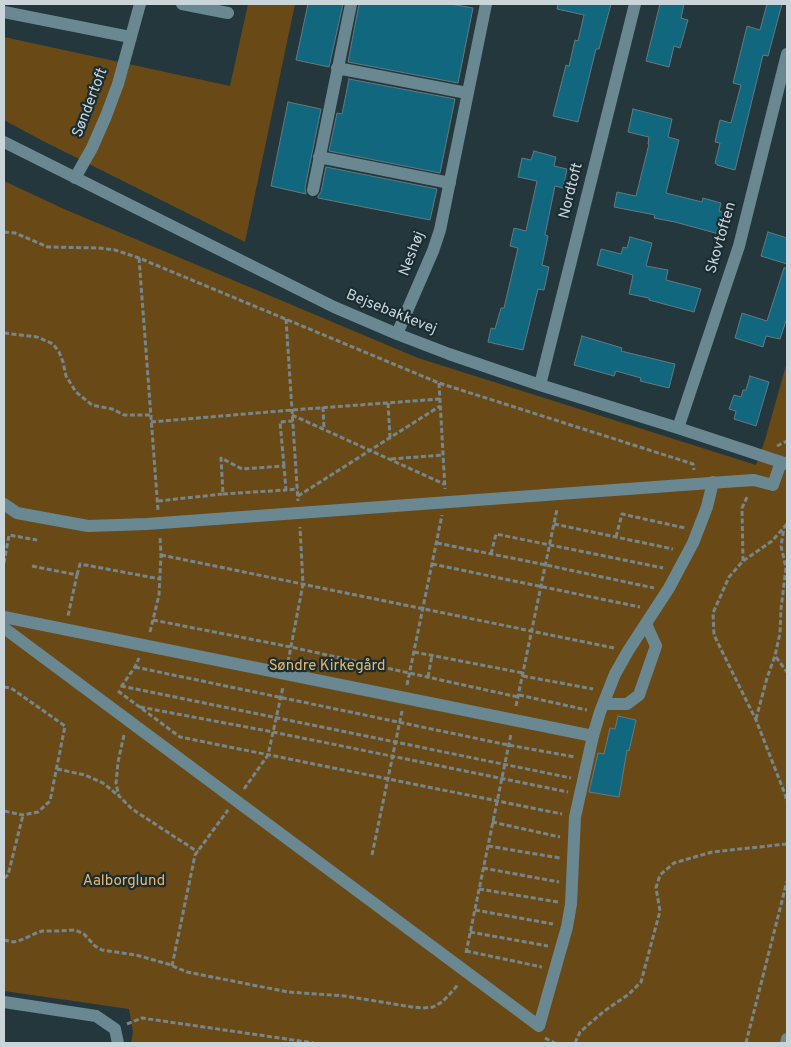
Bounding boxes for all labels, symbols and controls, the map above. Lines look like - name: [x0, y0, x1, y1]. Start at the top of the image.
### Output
- street label: Søndertoft: [70, 66, 112, 140]
- street label: Nordtoft: [556, 161, 588, 221]
- street label: Skovtoften: [703, 200, 741, 276]
- street label: Neshøj: [396, 229, 430, 279]
- street label: Bejsebakkevej: [343, 287, 439, 339]
- park label: Søndre Kirkegård: [269, 658, 385, 676]
- park label: Aalborglund: [83, 873, 165, 891]

